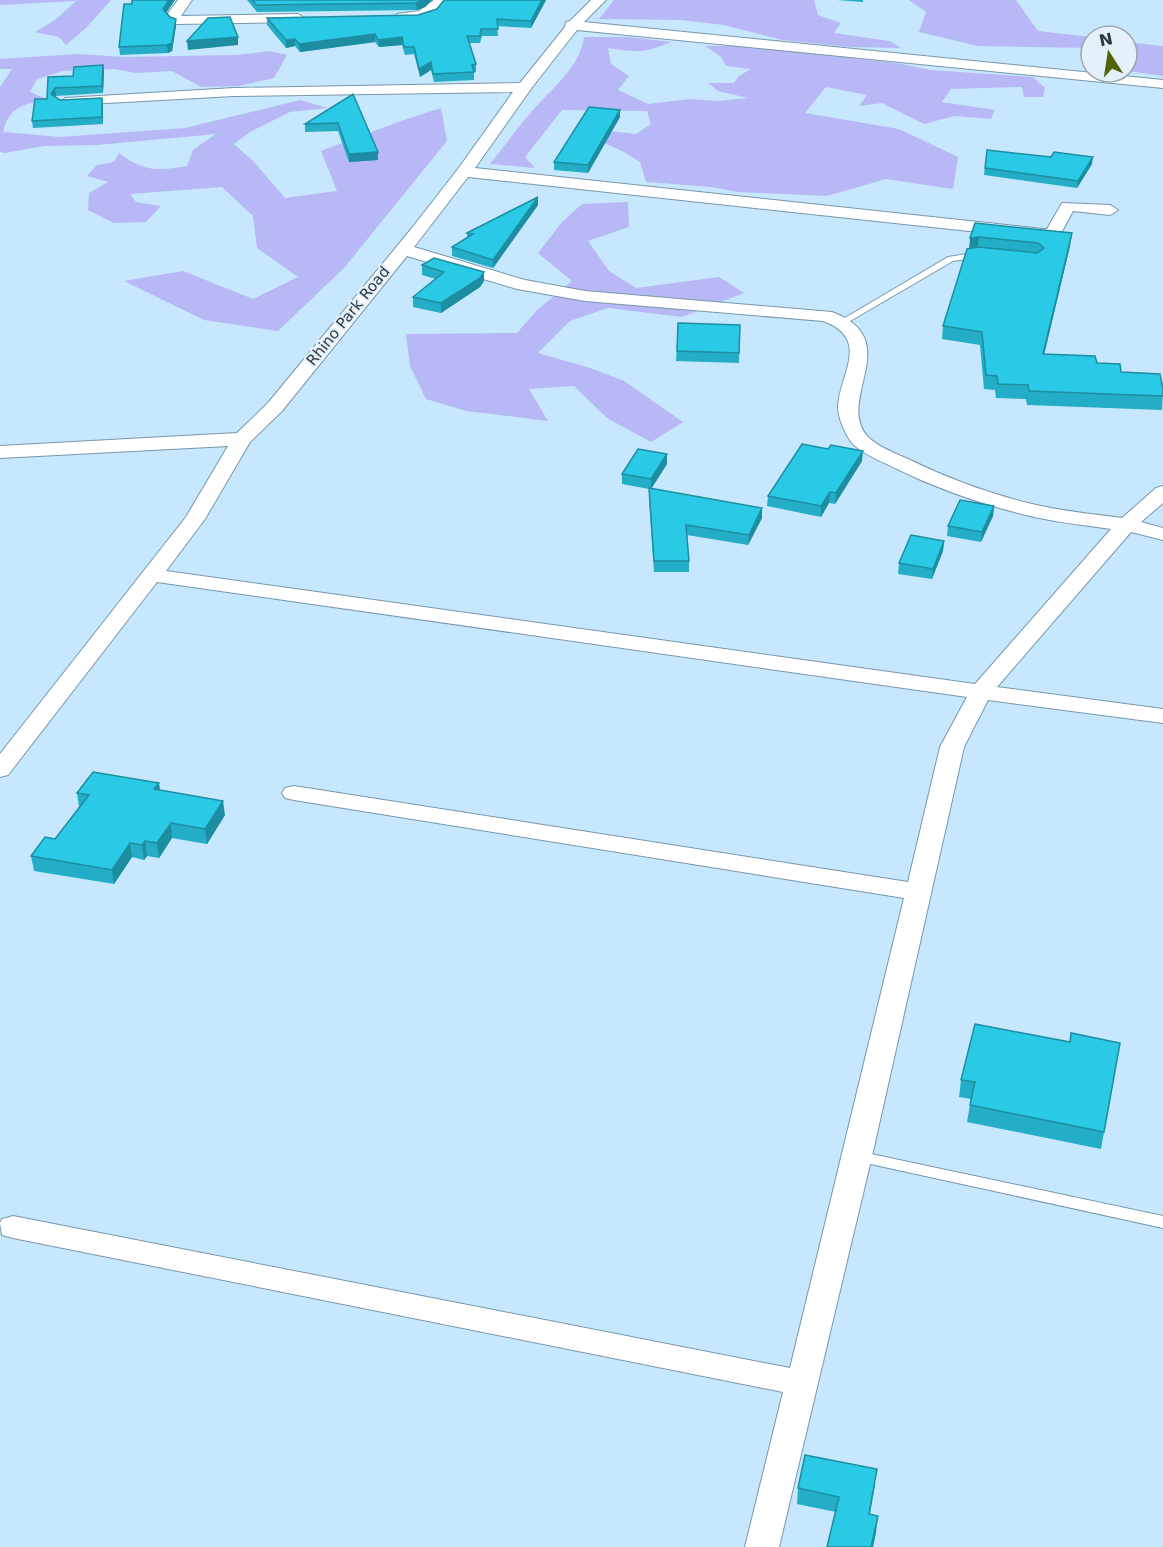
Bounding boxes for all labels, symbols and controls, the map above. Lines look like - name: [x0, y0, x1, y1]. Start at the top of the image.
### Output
- north arrow: [1079, 24, 1139, 84]
- text: N: [1097, 29, 1115, 51]
- street label: Rhino Park Road: [302, 263, 394, 369]

